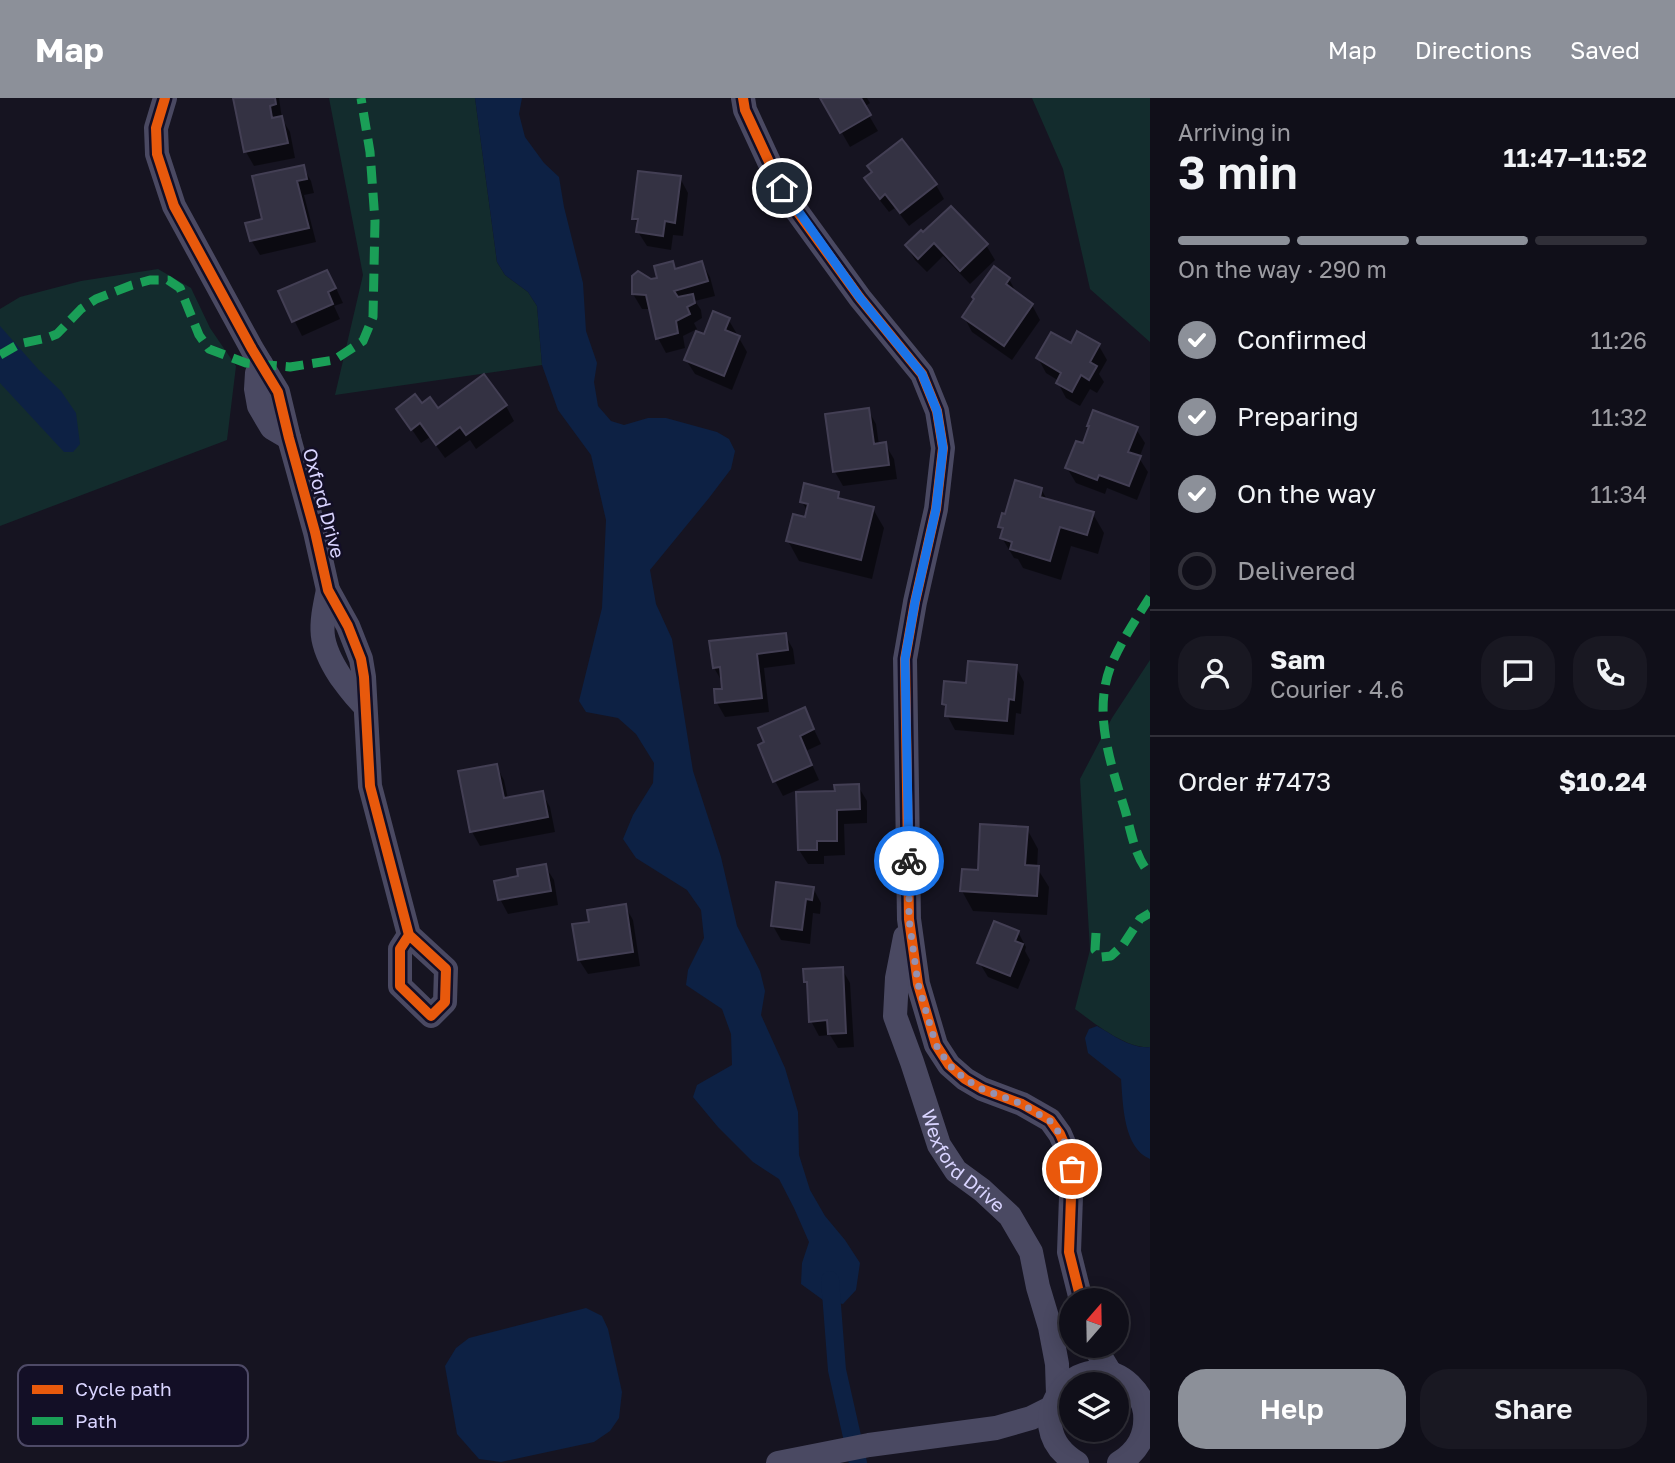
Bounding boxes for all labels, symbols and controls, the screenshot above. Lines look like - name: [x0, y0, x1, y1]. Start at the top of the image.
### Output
- text: Map: [35, 30, 104, 69]
- text: Map: [1328, 35, 1377, 64]
- text: Directions: [1415, 35, 1532, 64]
- text: Saved: [1570, 35, 1640, 64]
- text: Arriving in: [1178, 118, 1291, 146]
- text: 11:47–11:52: [1503, 142, 1647, 173]
- text: 3 min: [1178, 144, 1298, 199]
- pin: [752, 158, 812, 218]
- icon: home: [763, 169, 801, 207]
- text: On the way · 290 m: [1178, 255, 1387, 283]
- icon: check: [1178, 321, 1216, 359]
- text: Confirmed: [1237, 324, 1367, 355]
- text: 11:26: [1591, 326, 1647, 354]
- icon: check: [1178, 398, 1216, 436]
- text: Preparing: [1237, 401, 1359, 432]
- text: 11:32: [1591, 403, 1647, 431]
- street label: Oxford Drive: [299, 445, 350, 561]
- icon: check: [1178, 475, 1216, 513]
- text: On the way: [1237, 478, 1376, 509]
- text: 11:34: [1590, 480, 1647, 508]
- text: Delivered: [1237, 555, 1356, 586]
- button: person: [1178, 636, 1252, 710]
- button: chat: [1481, 636, 1555, 710]
- button: phone: [1573, 636, 1647, 710]
- text: Sam: [1270, 644, 1325, 675]
- text: Courier · 4.6: [1270, 675, 1404, 703]
- text: Order #7473: [1178, 766, 1331, 797]
- text: $10.24: [1559, 766, 1647, 797]
- courier: [874, 826, 944, 896]
- icon: bike: [890, 842, 928, 880]
- street label: Wexford Drive: [917, 1106, 1010, 1217]
- pin: [1042, 1139, 1102, 1199]
- icon: bag: [1053, 1150, 1091, 1188]
- north arrow: [1059, 1288, 1129, 1358]
- map controls: [1059, 1288, 1129, 1442]
- legend: [18, 1365, 248, 1446]
- button: Help: [1178, 1369, 1406, 1449]
- button: Share: [1420, 1369, 1647, 1449]
- button: layers: [1059, 1372, 1129, 1442]
- text: Cycle path: [75, 1377, 172, 1400]
- text: Path: [75, 1409, 117, 1432]

